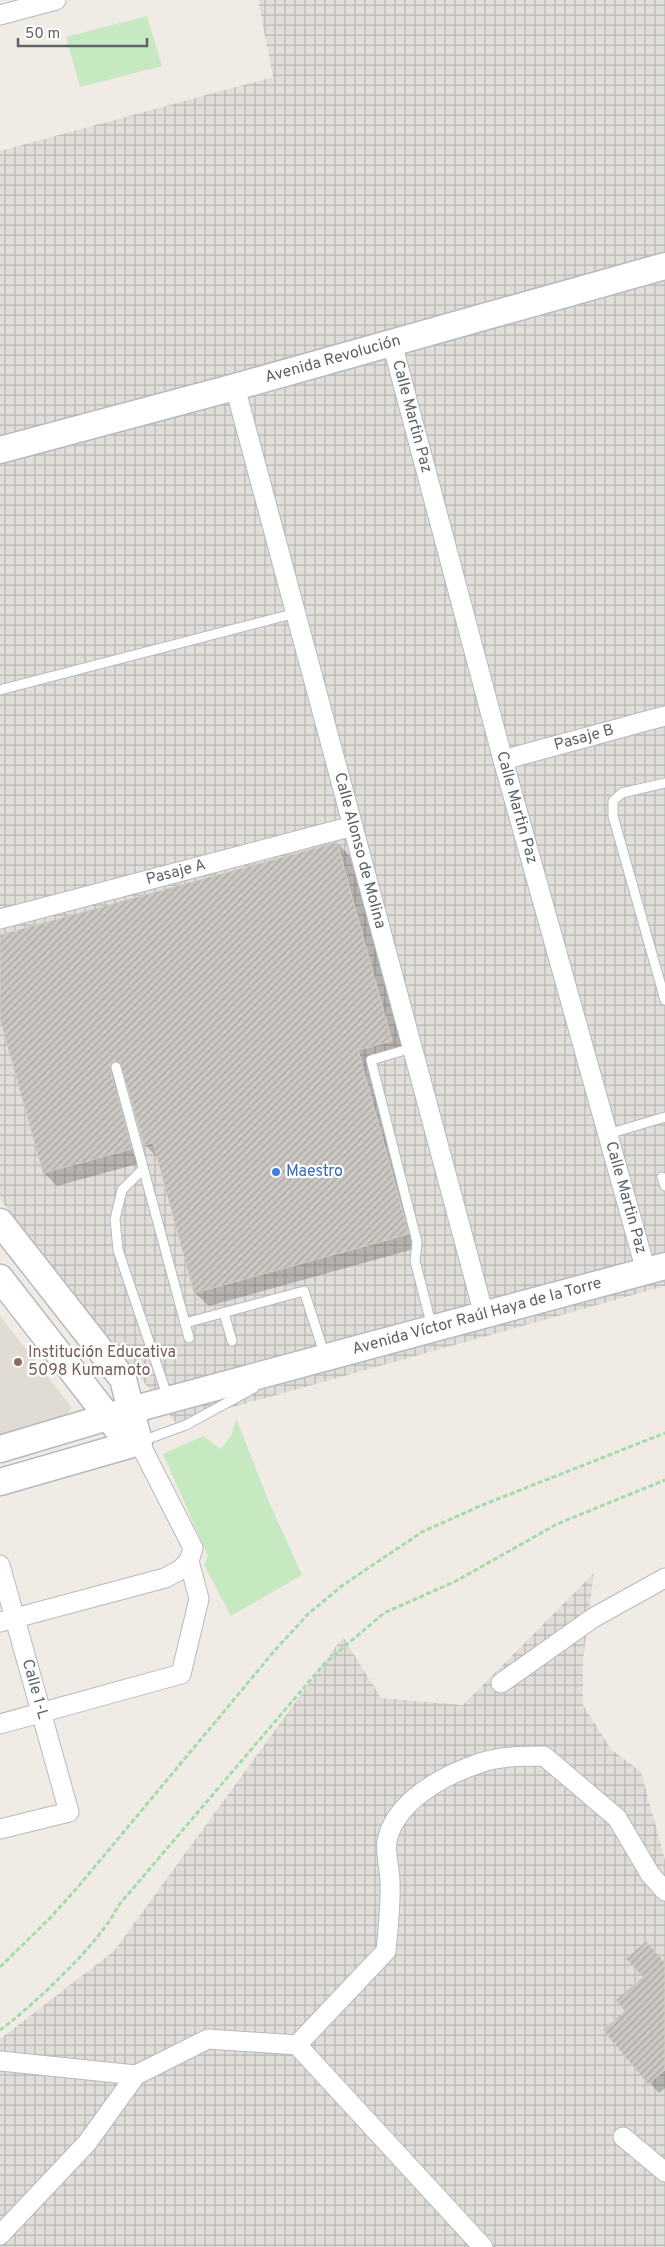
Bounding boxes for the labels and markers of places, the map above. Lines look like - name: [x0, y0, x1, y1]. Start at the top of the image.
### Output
- place label: Maestro: [286, 1162, 343, 1182]
- marker: Maestro: [270, 1166, 282, 1178]
- place label: Institución Educativa 5098 Kumamoto: [28, 1343, 176, 1381]
- marker: Institución Educativa 5098 Kumamoto: [12, 1356, 24, 1368]

